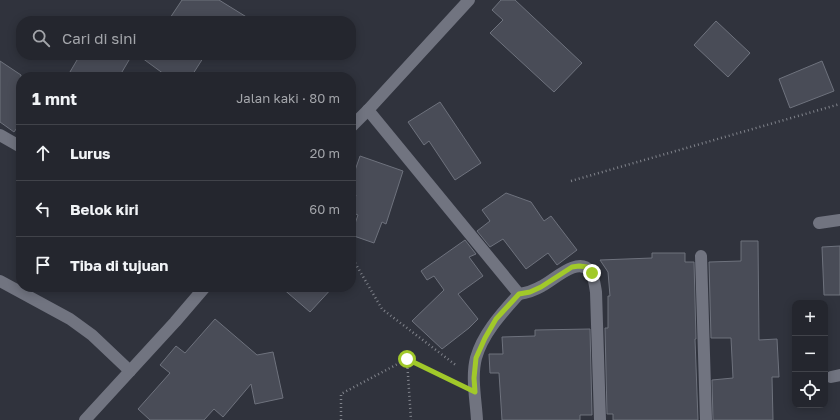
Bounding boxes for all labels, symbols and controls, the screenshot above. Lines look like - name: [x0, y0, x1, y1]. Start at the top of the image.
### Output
- search box: [16, 16, 356, 60]
- icon: search: [30, 27, 52, 49]
- text: Cari di sini: [62, 29, 137, 47]
- text: 1 mnt: [32, 88, 77, 109]
- text: Jalan kaki · 80 m: [236, 90, 340, 106]
- icon: ahead: [32, 142, 54, 164]
- text: Lurus: [70, 144, 111, 162]
- text: 20 m: [310, 145, 340, 161]
- icon: left: [32, 198, 54, 220]
- text: Belok kiri: [70, 200, 139, 218]
- text: 60 m: [309, 201, 340, 217]
- icon: arrive: [32, 254, 54, 276]
- text: Tiba di tujuan: [70, 256, 168, 274]
- route end: [583, 264, 601, 282]
- map controls: [792, 300, 828, 408]
- button: +: [792, 300, 828, 336]
- button: −: [792, 336, 828, 372]
- route start: [398, 350, 416, 368]
- button: locate: [792, 372, 828, 408]

